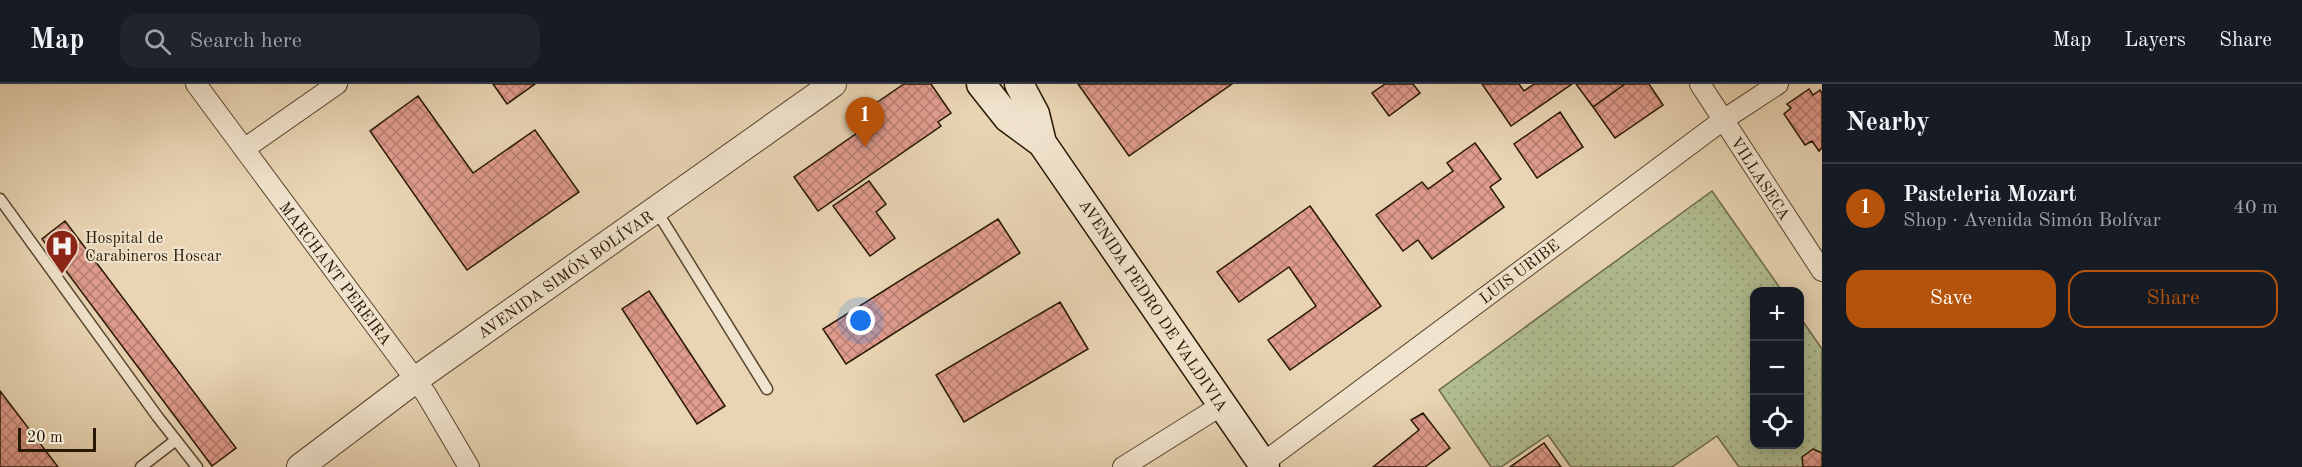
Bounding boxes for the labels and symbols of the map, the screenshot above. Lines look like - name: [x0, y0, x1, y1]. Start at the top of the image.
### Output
- pin: 1: [846, 98, 884, 147]
- street label: VILLASECA: [1727, 135, 1792, 223]
- street label: AVENIDA PEDRO DE VALDIVIA: [1075, 197, 1229, 415]
- street label: MARCHANT PEREIRA: [275, 199, 394, 349]
- street label: AVENIDA SIMÓN BOLÍVAR: [473, 205, 657, 343]
- hospital icon: Hospital de Carabineros Hoscar: [44, 228, 80, 275]
- place label: Hospital de Carabineros Hoscar: [85, 231, 222, 265]
- street label: LUIS URIBE: [1477, 238, 1563, 308]
- your location: [846, 306, 875, 335]
- scale bar: [18, 425, 96, 452]

